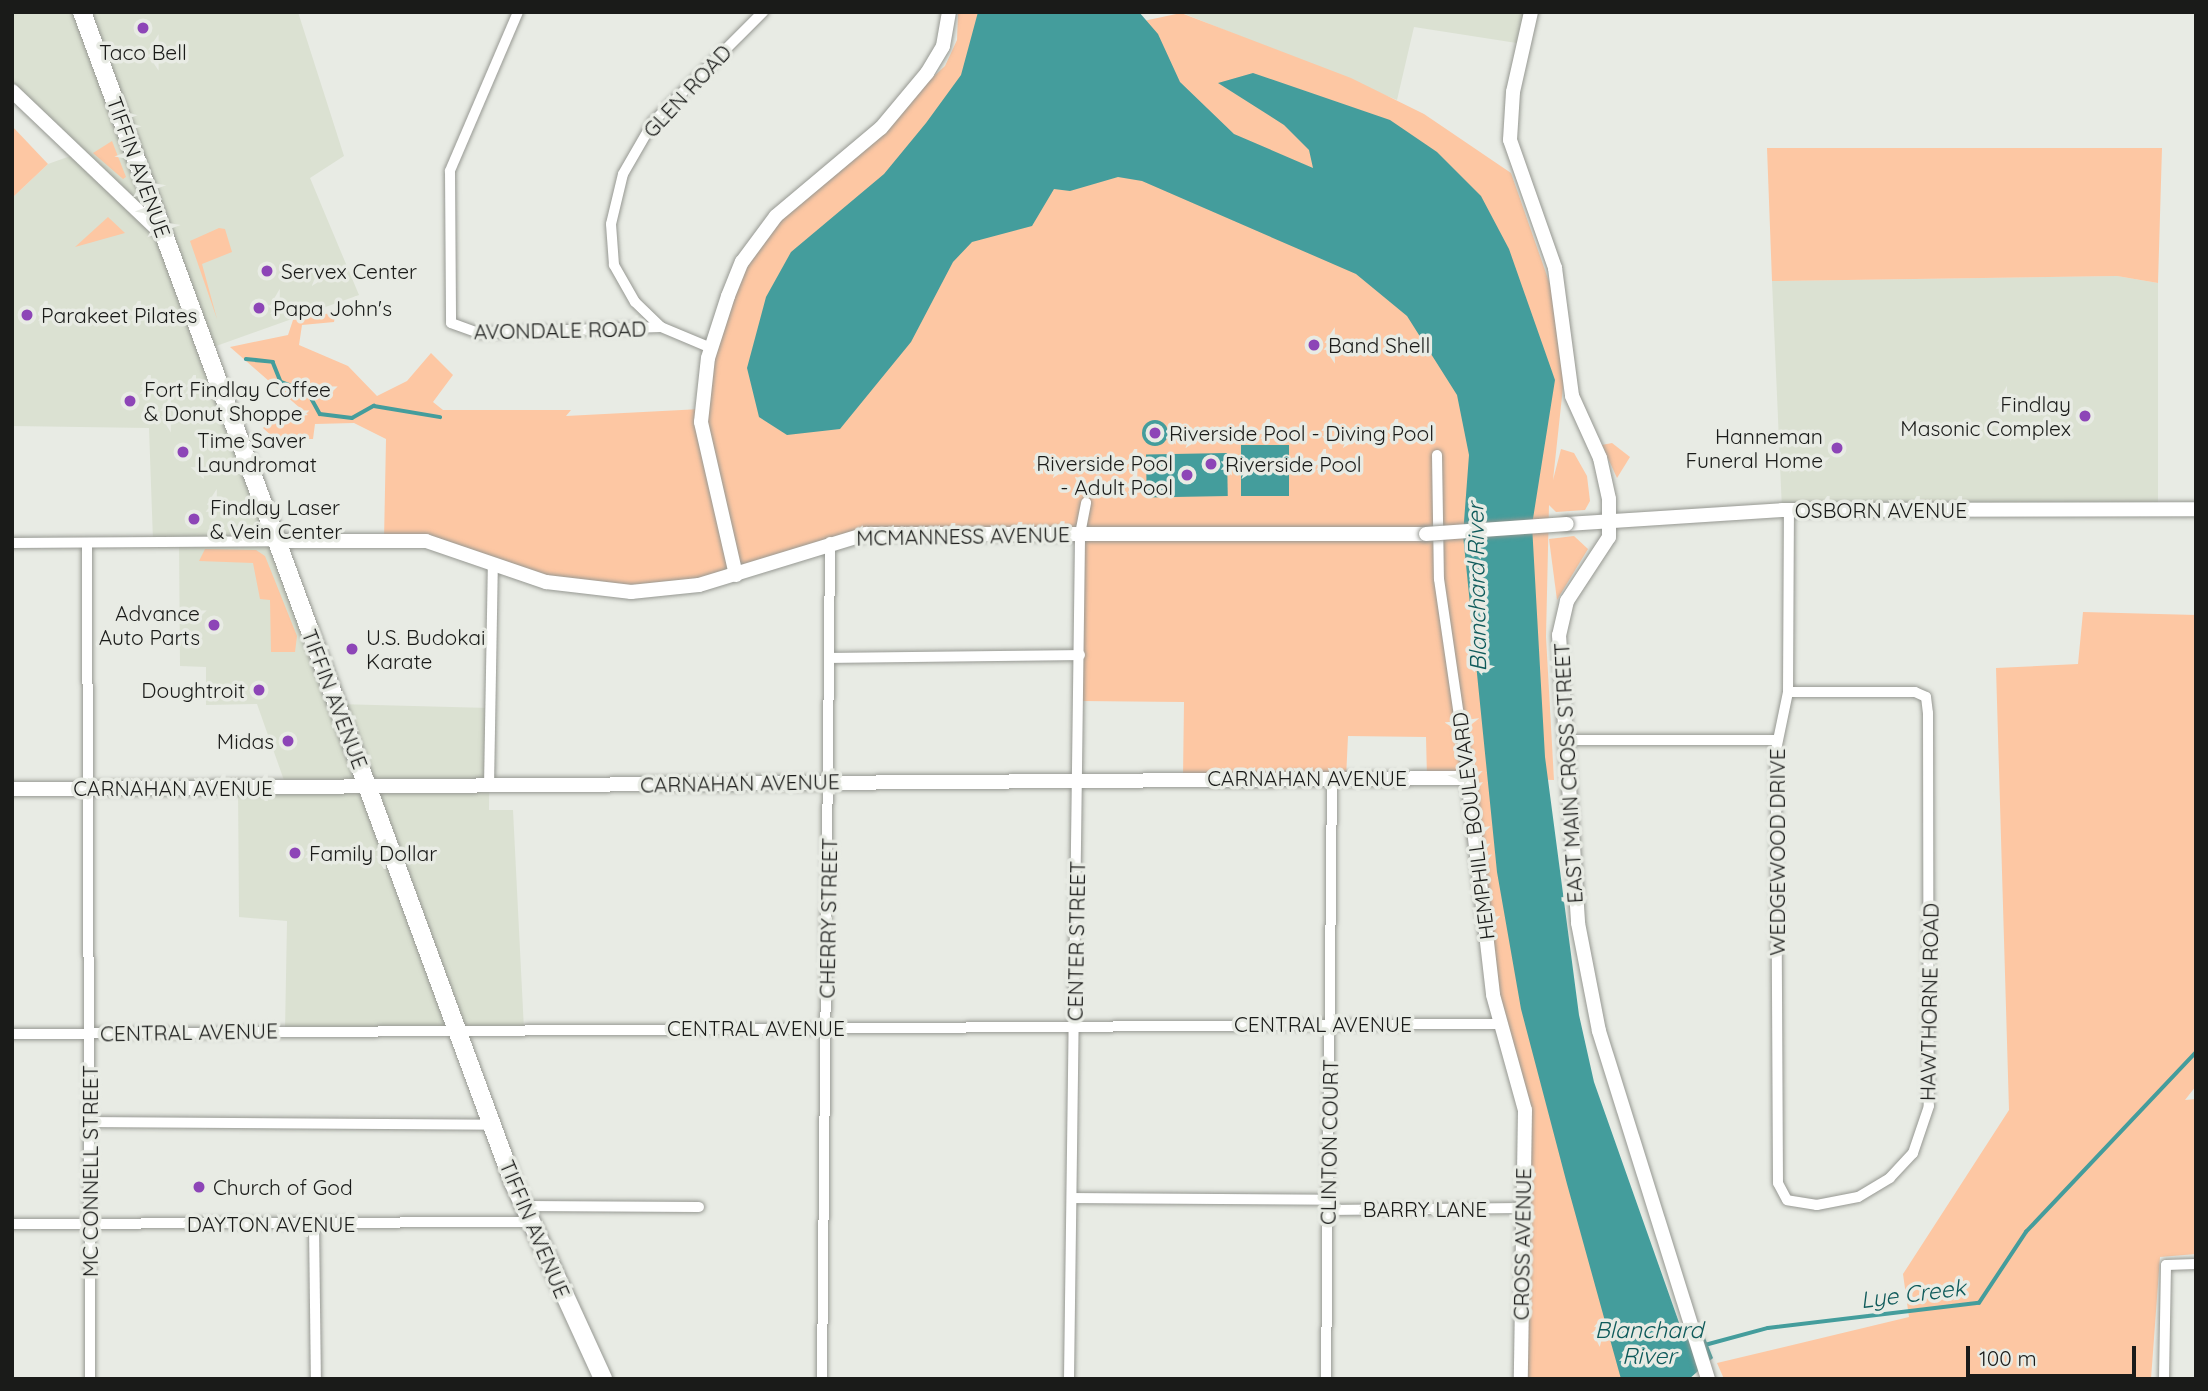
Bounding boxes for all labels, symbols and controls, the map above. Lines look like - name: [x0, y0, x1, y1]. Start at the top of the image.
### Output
- marker: Taco Bell: [135, 20, 151, 36]
- place label: Taco Bell: [99, 39, 187, 65]
- street label: GLEN ROAD: [638, 40, 736, 142]
- street label: TIFFIN AVENUE: [102, 93, 176, 241]
- place label: Servex Center: [281, 258, 417, 284]
- marker: Servex Center: [259, 263, 275, 279]
- place label: Papa John's: [273, 295, 392, 321]
- marker: Papa John's: [251, 300, 267, 316]
- place label: Parakeet Pilates: [41, 302, 197, 328]
- marker: Parakeet Pilates: [19, 307, 35, 323]
- street label: AVONDALE ROAD: [473, 316, 647, 344]
- place label: Band Shell: [1328, 332, 1430, 358]
- marker: Band Shell: [1306, 337, 1322, 353]
- place label: Fort Findlay Coffee & Donut Shoppe: [144, 376, 331, 426]
- place label: Findlay Masonic Complex: [1900, 391, 2071, 441]
- marker: Fort Findlay Coffee & Donut Shoppe: [122, 393, 138, 409]
- marker: Findlay Masonic Complex: [2077, 408, 2093, 424]
- place label: Riverside Pool - Diving Pool: [1169, 420, 1434, 446]
- place label: Hanneman Funeral Home: [1686, 423, 1823, 473]
- marker: Riverside Pool - Diving Pool: [1147, 425, 1163, 441]
- place label: Time Saver Laundromat: [197, 427, 317, 477]
- marker: Hanneman Funeral Home: [1829, 440, 1845, 456]
- marker: Time Saver Laundromat: [175, 444, 191, 460]
- place label: Riverside Pool - Adult Pool: [1036, 450, 1173, 500]
- place label: Riverside Pool: [1225, 451, 1362, 477]
- marker: Riverside Pool: [1203, 456, 1219, 472]
- marker: Riverside Pool - Adult Pool: [1179, 467, 1195, 483]
- place label: Findlay Laser & Vein Center: [210, 494, 342, 544]
- street label: OSBORN AVENUE: [1795, 497, 1967, 523]
- water label: Blanchard River: [1462, 502, 1492, 672]
- marker: Findlay Laser & Vein Center: [184, 509, 204, 529]
- street label: MCMANNESS AVENUE: [856, 522, 1070, 550]
- place label: Advance Auto Parts: [99, 600, 200, 650]
- marker: Advance Auto Parts: [206, 617, 222, 633]
- place label: U.S. Budokai Karate: [366, 624, 486, 674]
- street label: TIFFIN AVENUE: [297, 626, 373, 772]
- marker: U.S. Budokai Karate: [344, 641, 360, 657]
- street label: EAST MAIN CROSS STREET: [1549, 642, 1587, 904]
- place label: Doughtroit: [141, 677, 245, 703]
- marker: Doughtroit: [251, 682, 267, 698]
- street label: HEMPHILL BOULEVARD: [1447, 711, 1499, 941]
- place label: Midas: [217, 728, 274, 754]
- marker: Midas: [280, 733, 296, 749]
- street label: WEDGEWOOD DRIVE: [1764, 748, 1790, 956]
- street label: CARNAHAN AVENUE: [1207, 765, 1407, 791]
- street label: CARNAHAN AVENUE: [640, 769, 840, 797]
- street label: CARNAHAN AVENUE: [73, 775, 273, 801]
- street label: CHERRY STREET: [814, 837, 842, 999]
- place label: Family Dollar: [309, 840, 437, 866]
- marker: Family Dollar: [287, 845, 303, 861]
- street label: CENTER STREET: [1062, 861, 1090, 1021]
- street label: HAWTHORNE ROAD: [1915, 903, 1943, 1101]
- street label: CENTRAL AVENUE: [1234, 1011, 1412, 1037]
- street label: CENTRAL AVENUE: [667, 1015, 845, 1041]
- street label: CENTRAL AVENUE: [100, 1018, 278, 1046]
- street label: CLINTON COURT: [1315, 1059, 1343, 1225]
- street label: MC CONNELL STREET: [77, 1065, 103, 1277]
- street label: TIFFIN AVENUE: [495, 1156, 575, 1302]
- street label: CROSS AVENUE: [1508, 1167, 1536, 1321]
- place label: Church of God: [213, 1174, 353, 1200]
- marker: Church of God: [191, 1179, 207, 1195]
- street label: BARRY LANE: [1363, 1196, 1487, 1222]
- street label: DAYTON AVENUE: [187, 1211, 355, 1237]
- water label: Lye Creek: [1859, 1274, 1967, 1314]
- water label: Blanchard River: [1595, 1316, 1703, 1370]
- scale bar: [1970, 1332, 2140, 1376]
- text: 100 m: [1979, 1345, 2037, 1371]

